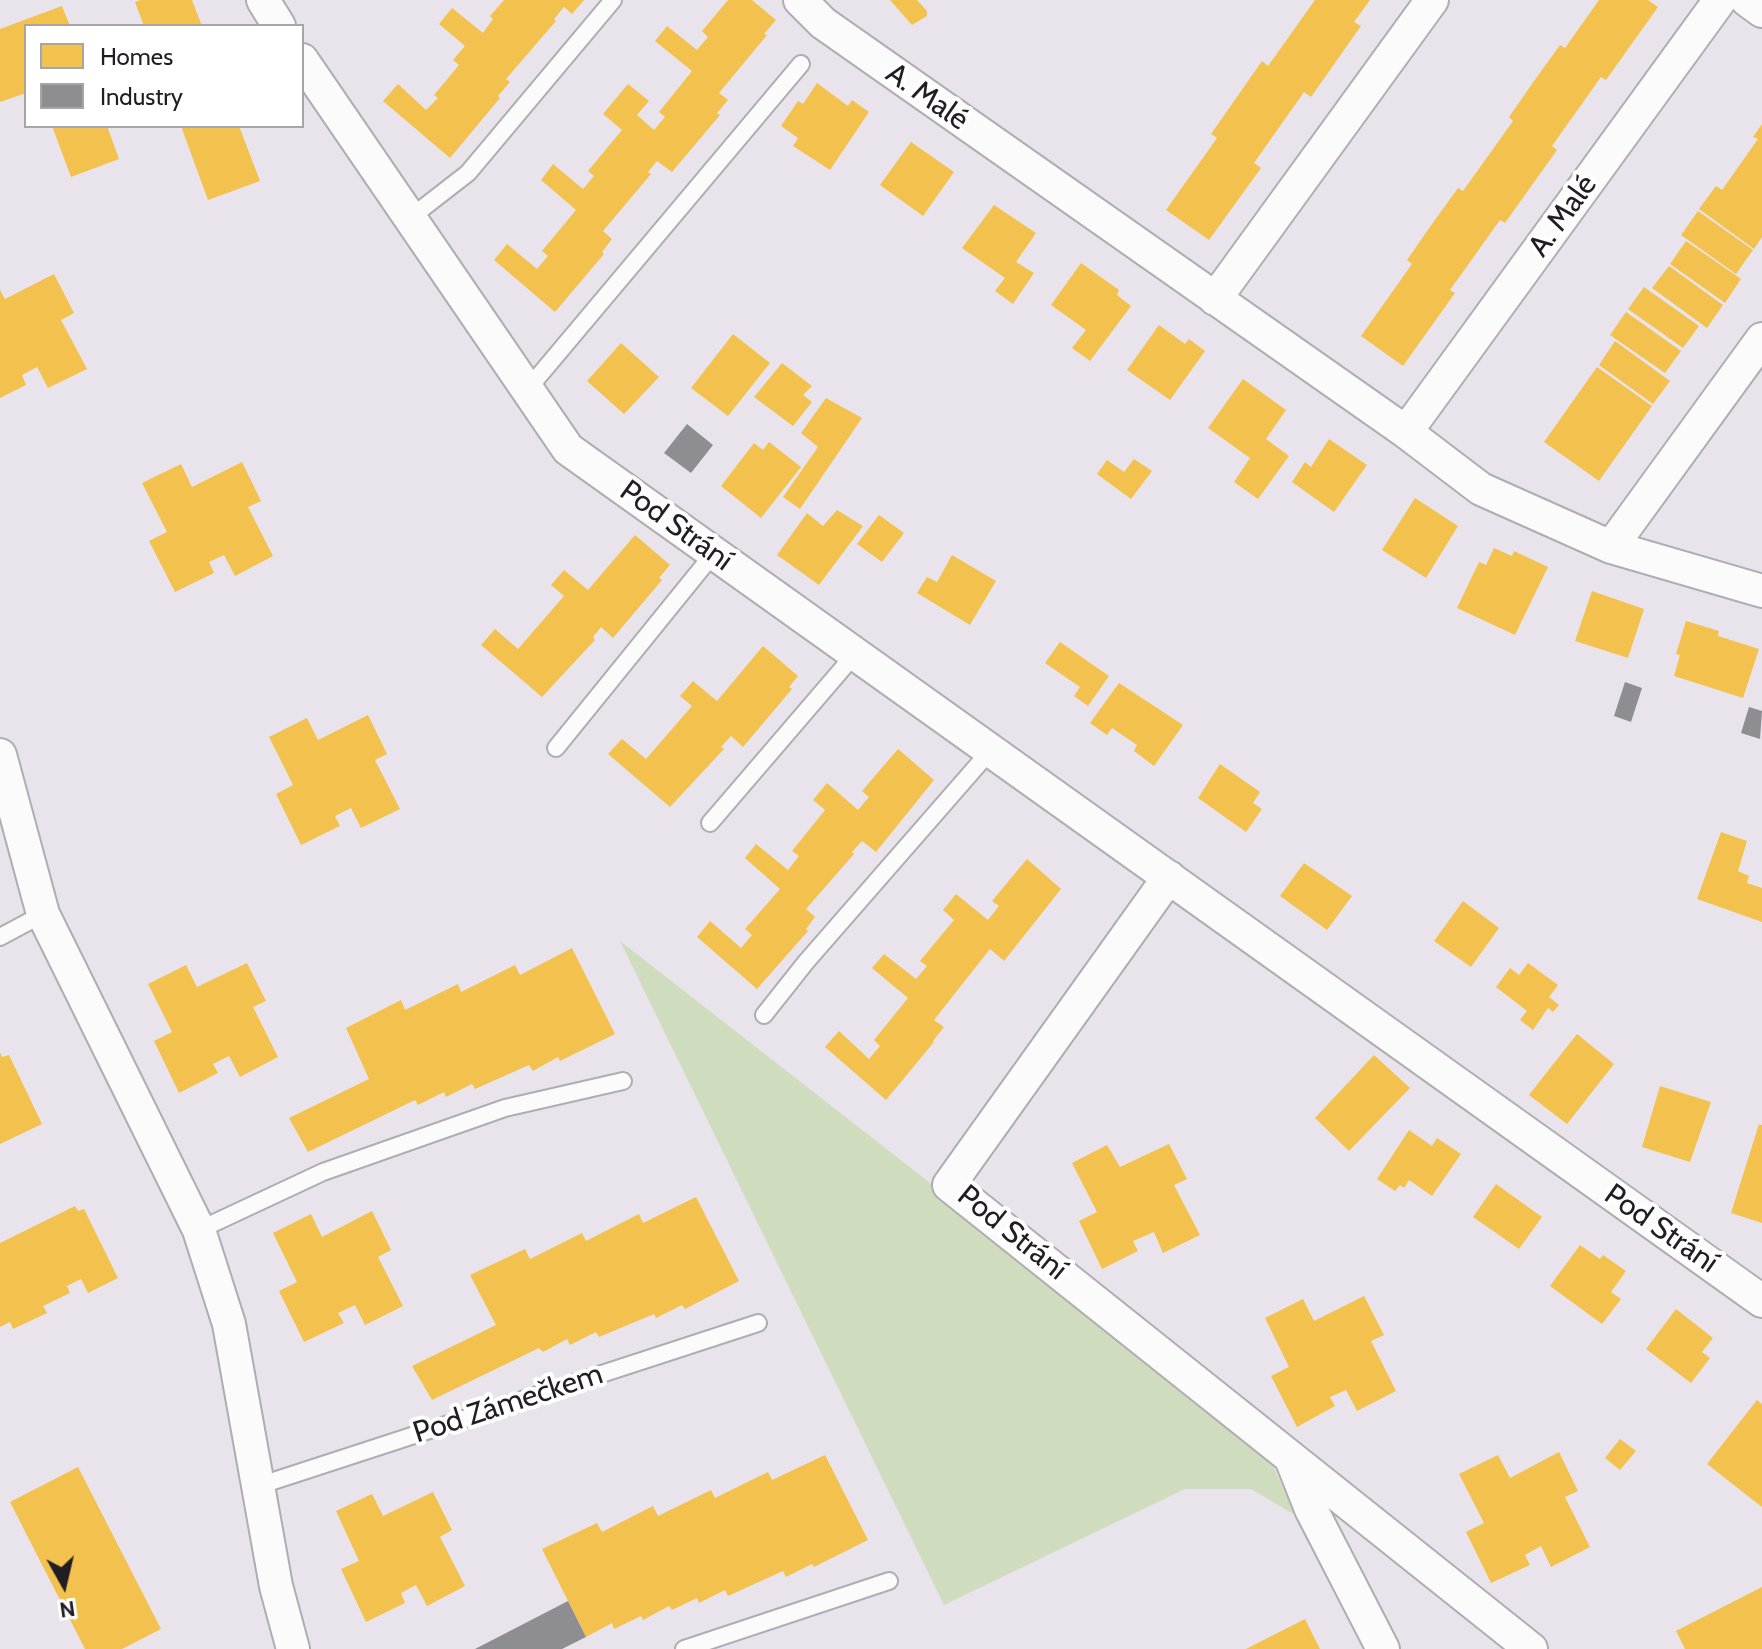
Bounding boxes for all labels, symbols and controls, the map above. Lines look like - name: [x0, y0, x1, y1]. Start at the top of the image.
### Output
- legend: [24, 24, 304, 128]
- text: Homes: [100, 42, 173, 71]
- street label: A. Malé: [879, 56, 975, 138]
- text: Industry: [100, 82, 183, 111]
- street label: A. Malé: [1521, 168, 1605, 264]
- street label: Pod Strání: [613, 473, 739, 579]
- street label: Pod Strání: [1597, 1177, 1725, 1281]
- street label: Pod Strání: [950, 1178, 1074, 1288]
- street label: Pod Zámečkem: [409, 1356, 607, 1452]
- north arrow: [24, 1545, 104, 1625]
- text: N: [58, 1595, 77, 1624]

